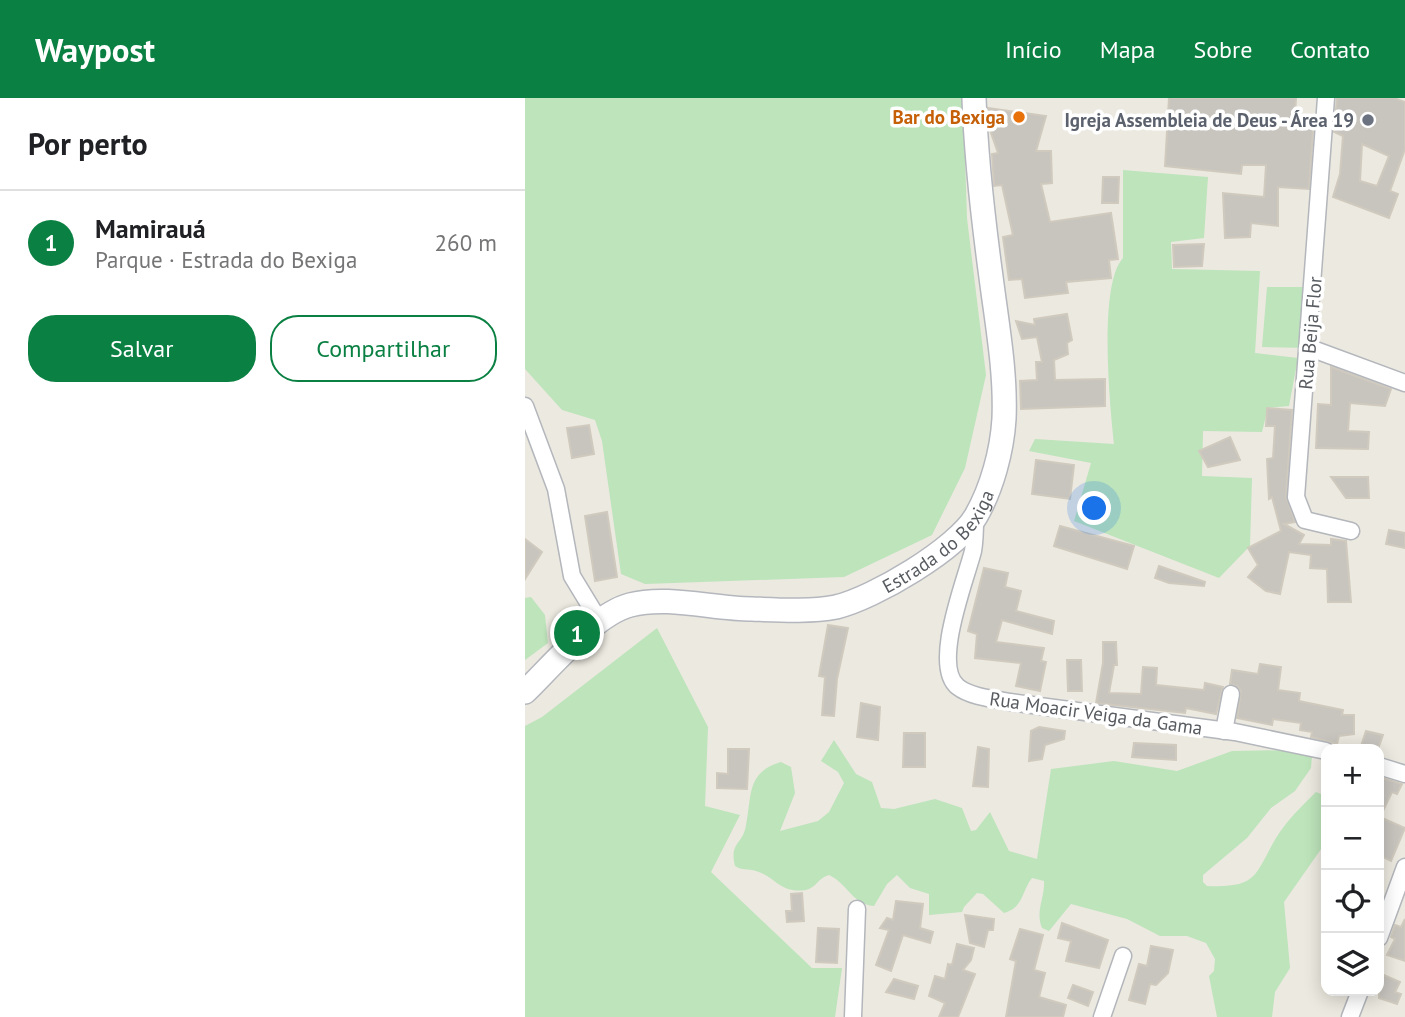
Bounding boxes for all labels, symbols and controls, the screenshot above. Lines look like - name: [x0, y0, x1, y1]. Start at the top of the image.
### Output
- text: Waypost: [35, 28, 155, 71]
- text: Início: [1005, 34, 1062, 65]
- text: Mapa: [1100, 34, 1155, 65]
- text: Sobre: [1193, 34, 1252, 65]
- text: Contato: [1290, 34, 1370, 65]
- place label: Bar do Bexiga: [892, 105, 1005, 129]
- place label: Igreja Assembleia de Deus - Área 19: [1064, 108, 1354, 132]
- marker: Bar do Bexiga: [1011, 109, 1027, 125]
- marker: Igreja Assembleia de Deus - Área 19: [1360, 112, 1376, 128]
- text: Por perto: [28, 124, 148, 163]
- text: Mamirauá: [95, 212, 206, 245]
- text: 1: [44, 228, 58, 257]
- text: 260 m: [435, 228, 497, 257]
- text: Parque · Estrada do Bexiga: [95, 245, 357, 274]
- street label: Rua Beija Flor: [1293, 275, 1327, 390]
- button: Salvar: [28, 315, 256, 382]
- button: Compartilhar: [270, 315, 497, 382]
- street label: Estrada do Bexiga: [878, 486, 999, 598]
- your location: [1077, 491, 1111, 525]
- pin: 1: [554, 607, 600, 659]
- street label: Rua Moacir Veiga da Gama: [988, 686, 1204, 740]
- map controls: [1321, 744, 1384, 996]
- button: +: [1321, 744, 1384, 807]
- button: −: [1321, 807, 1384, 870]
- button: locate: [1321, 870, 1384, 933]
- button: layers: [1321, 933, 1384, 996]

